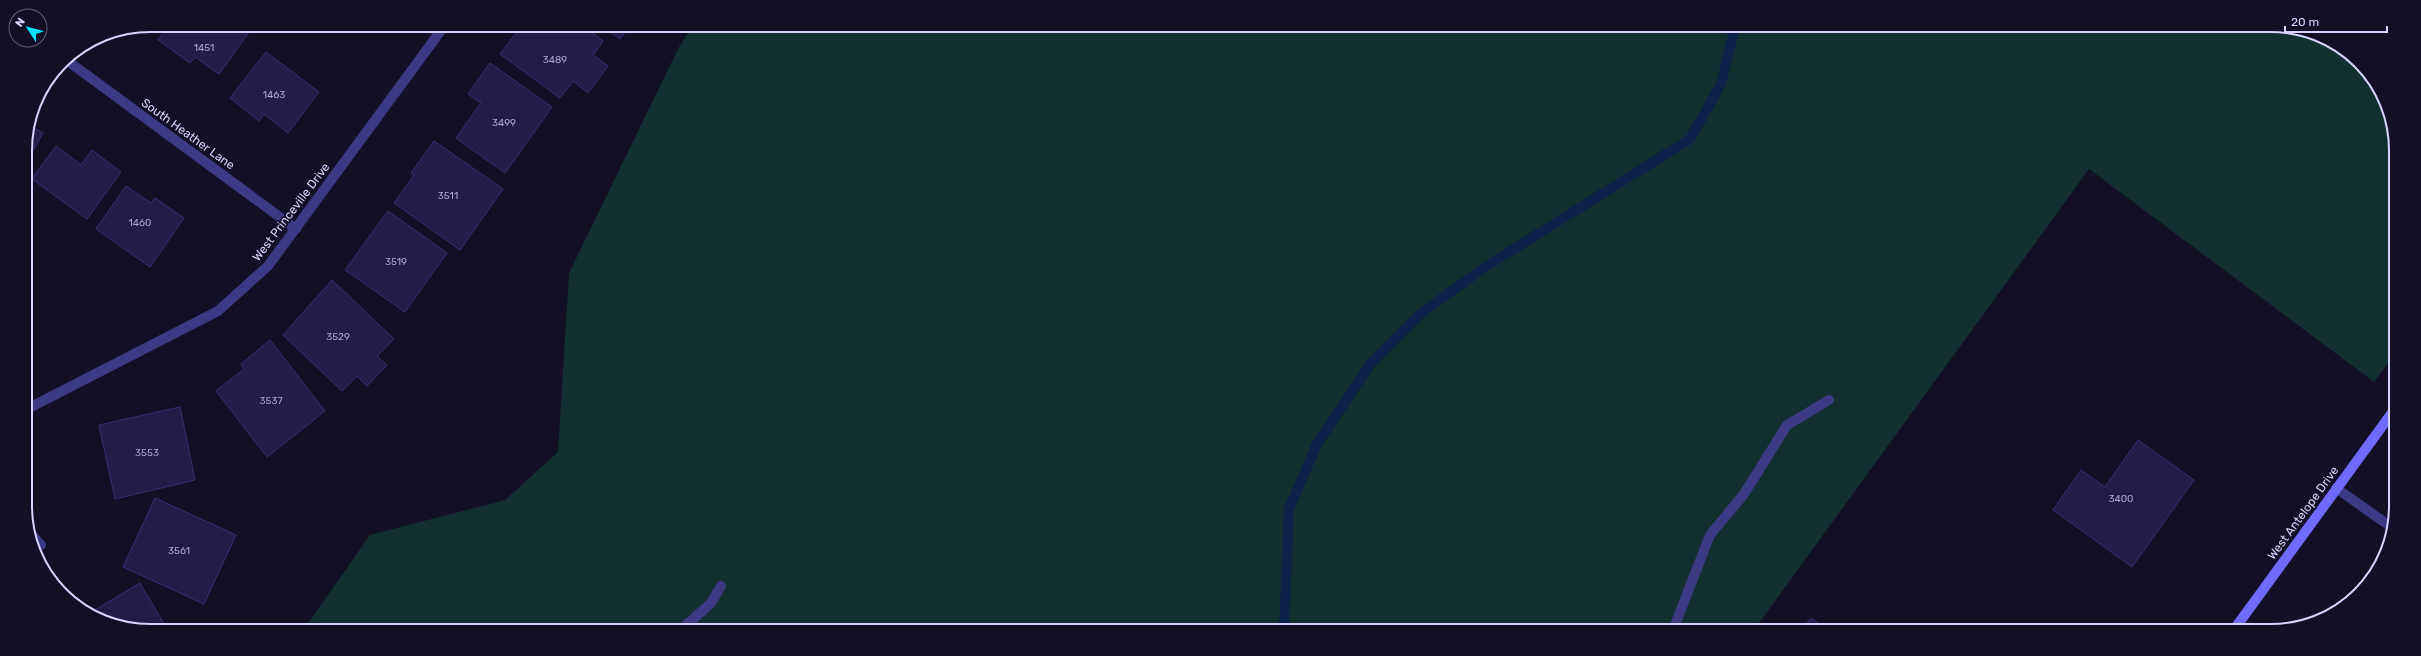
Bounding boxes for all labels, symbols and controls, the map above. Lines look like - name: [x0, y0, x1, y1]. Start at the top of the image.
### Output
- north arrow: [8, 8, 48, 48]
- scale bar: [2285, 8, 2387, 34]
- text: N: [13, 15, 28, 29]
- text: 20 m: [2291, 15, 2319, 29]
- house number: 1451: [194, 42, 214, 54]
- house number: 3489: [543, 54, 567, 66]
- house number: 1463: [263, 89, 285, 101]
- street label: South Heather Lane: [139, 96, 238, 173]
- house number: 3499: [492, 117, 516, 129]
- street label: West Princeville Drive: [250, 160, 333, 264]
- house number: 3511: [438, 190, 458, 202]
- house number: 1460: [129, 217, 151, 229]
- house number: 3519: [385, 256, 407, 268]
- house number: 3529: [326, 331, 350, 343]
- house number: 3537: [259, 395, 283, 407]
- house number: 3553: [135, 447, 159, 459]
- street label: West Antelope Drive: [2265, 464, 2342, 562]
- house number: 3400: [2109, 493, 2133, 505]
- house number: 3561: [168, 545, 190, 557]

